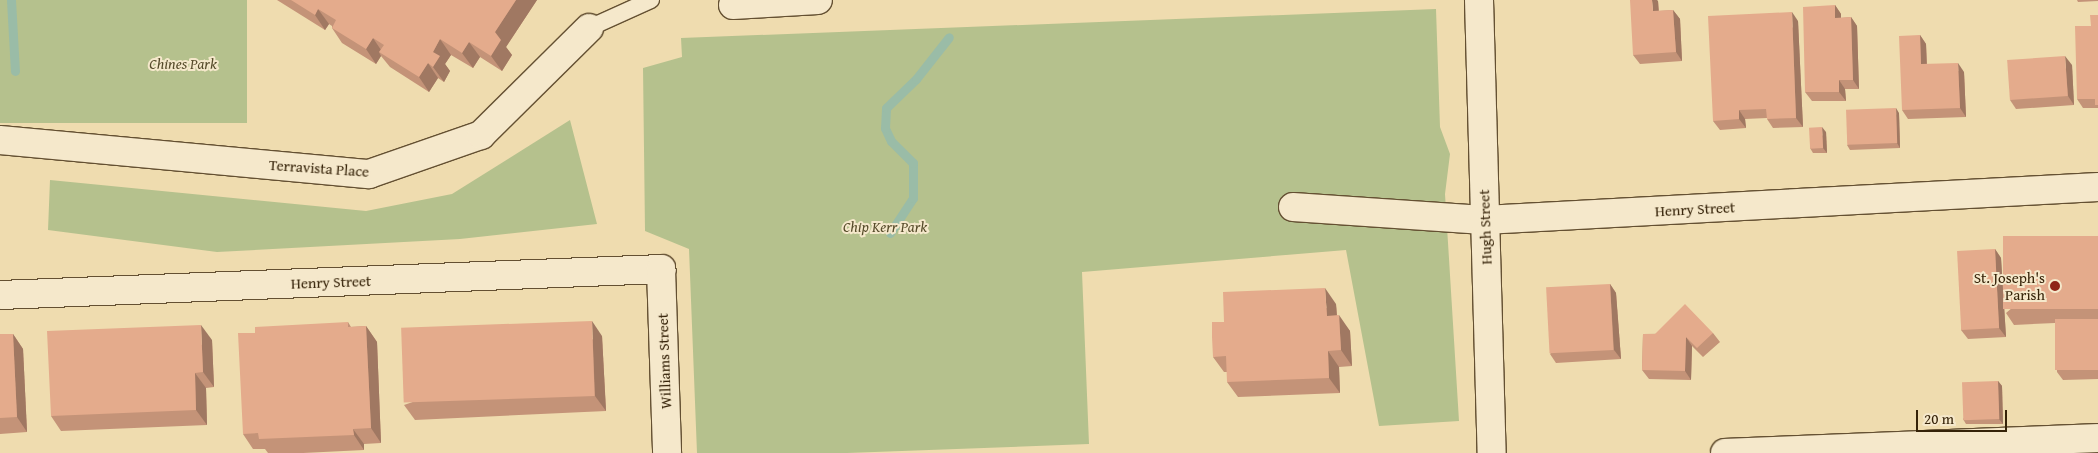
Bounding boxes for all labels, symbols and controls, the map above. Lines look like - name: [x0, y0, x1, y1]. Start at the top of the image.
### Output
- park label: Chines Park: [149, 55, 217, 73]
- street label: Terravista Place: [268, 156, 370, 180]
- street label: Hugh Street: [1475, 189, 1495, 265]
- street label: Henry Street: [1654, 198, 1736, 220]
- park label: Chip Kerr Park: [843, 218, 927, 236]
- place label: St. Joseph's Parish: [1974, 268, 2045, 303]
- street label: Henry Street: [291, 272, 371, 292]
- marker: St. Joseph's Parish: [2049, 280, 2061, 292]
- street label: Williams Street: [653, 313, 675, 409]
- scale bar: [1918, 400, 2009, 432]
- text: 20 m: [1924, 408, 1954, 429]

